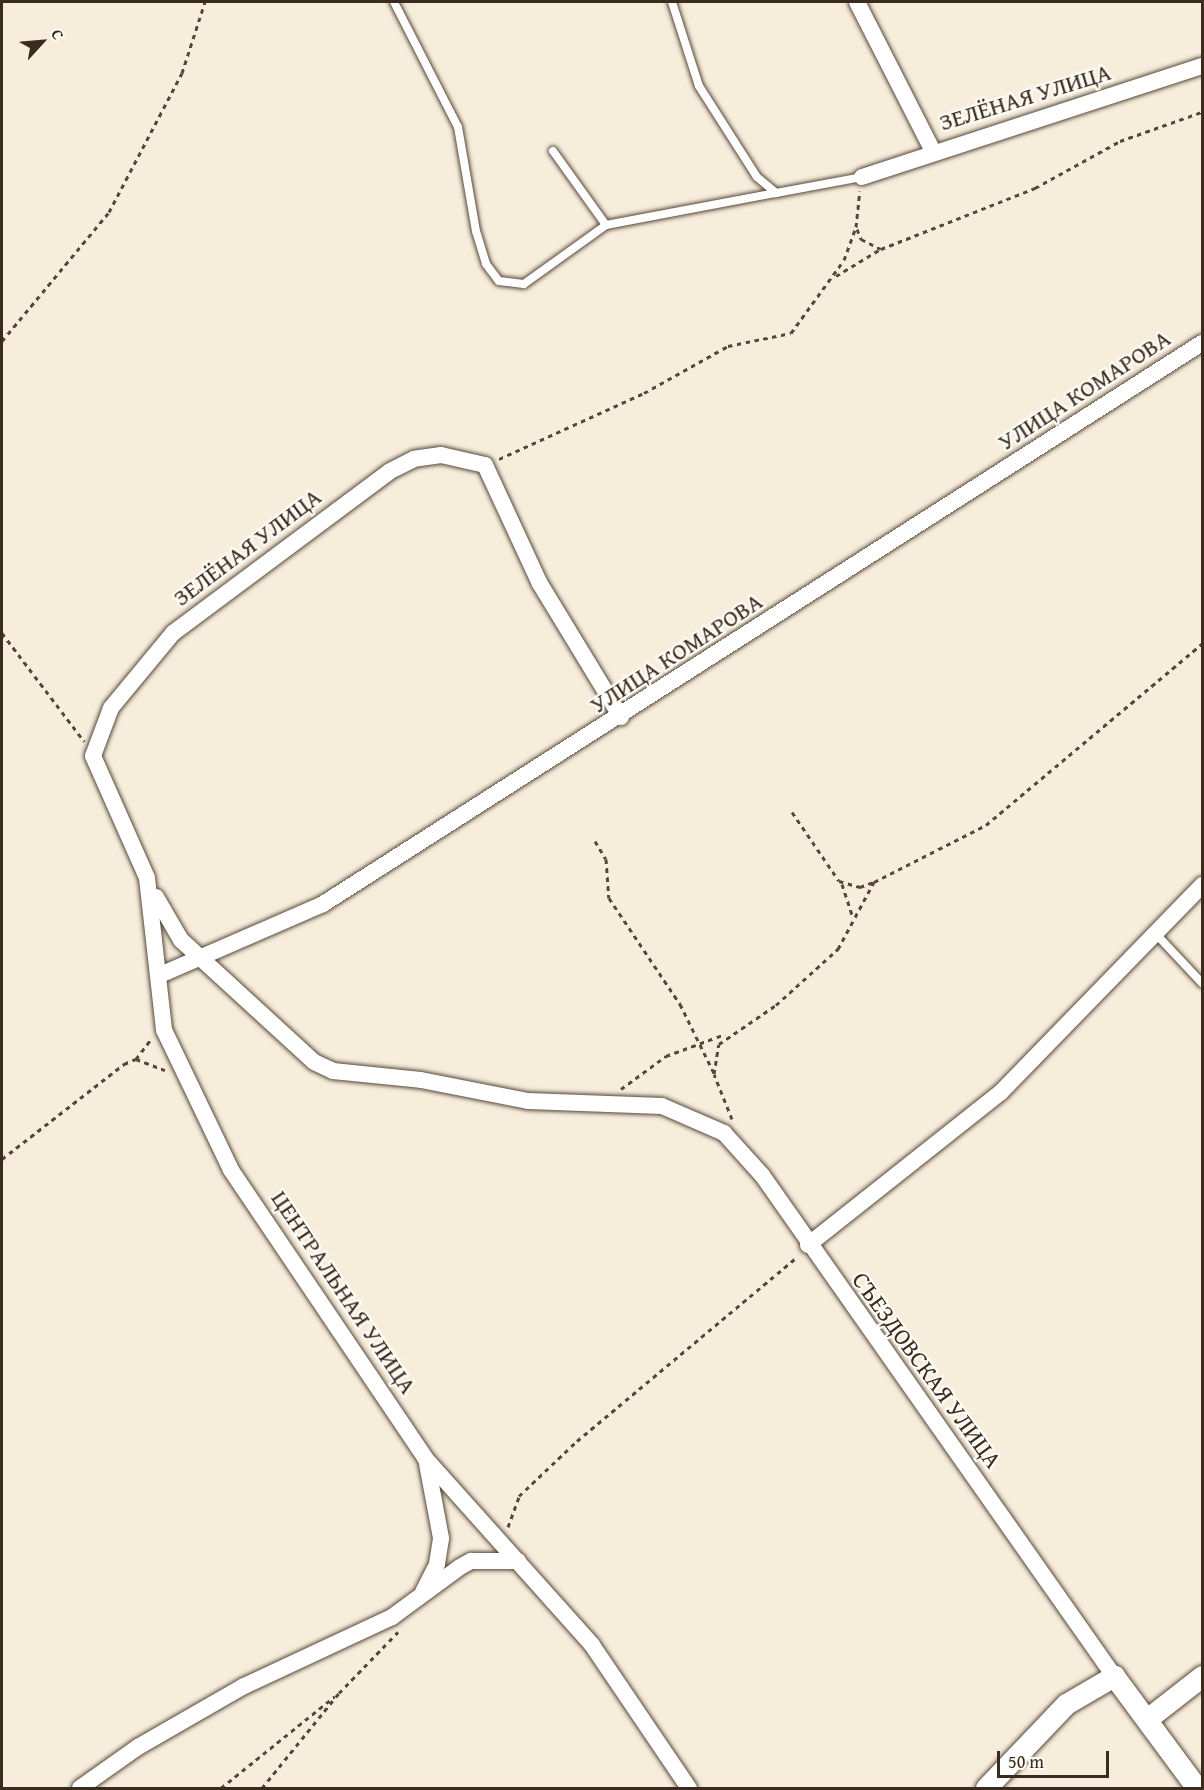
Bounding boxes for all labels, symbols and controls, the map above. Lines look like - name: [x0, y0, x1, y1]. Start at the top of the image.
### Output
- north arrow: [12, 12, 72, 72]
- text: С: [45, 25, 71, 43]
- street label: ЗЕЛЁНАЯ УЛИЦА: [936, 57, 1114, 137]
- street label: УЛИЦА КОМАРОВА: [992, 324, 1176, 456]
- street label: ЗЕЛЁНАЯ УЛИЦА: [167, 482, 327, 612]
- street label: УЛИЦА КОМАРОВА: [584, 587, 768, 719]
- street label: ЦЕНТРАЛЬНАЯ УЛИЦА: [265, 1185, 423, 1399]
- street label: СЪЕЗДОВСКАЯ УЛИЦА: [846, 1266, 1008, 1474]
- scale bar: [1000, 1739, 1112, 1777]
- text: 50 m: [1008, 1748, 1044, 1775]

